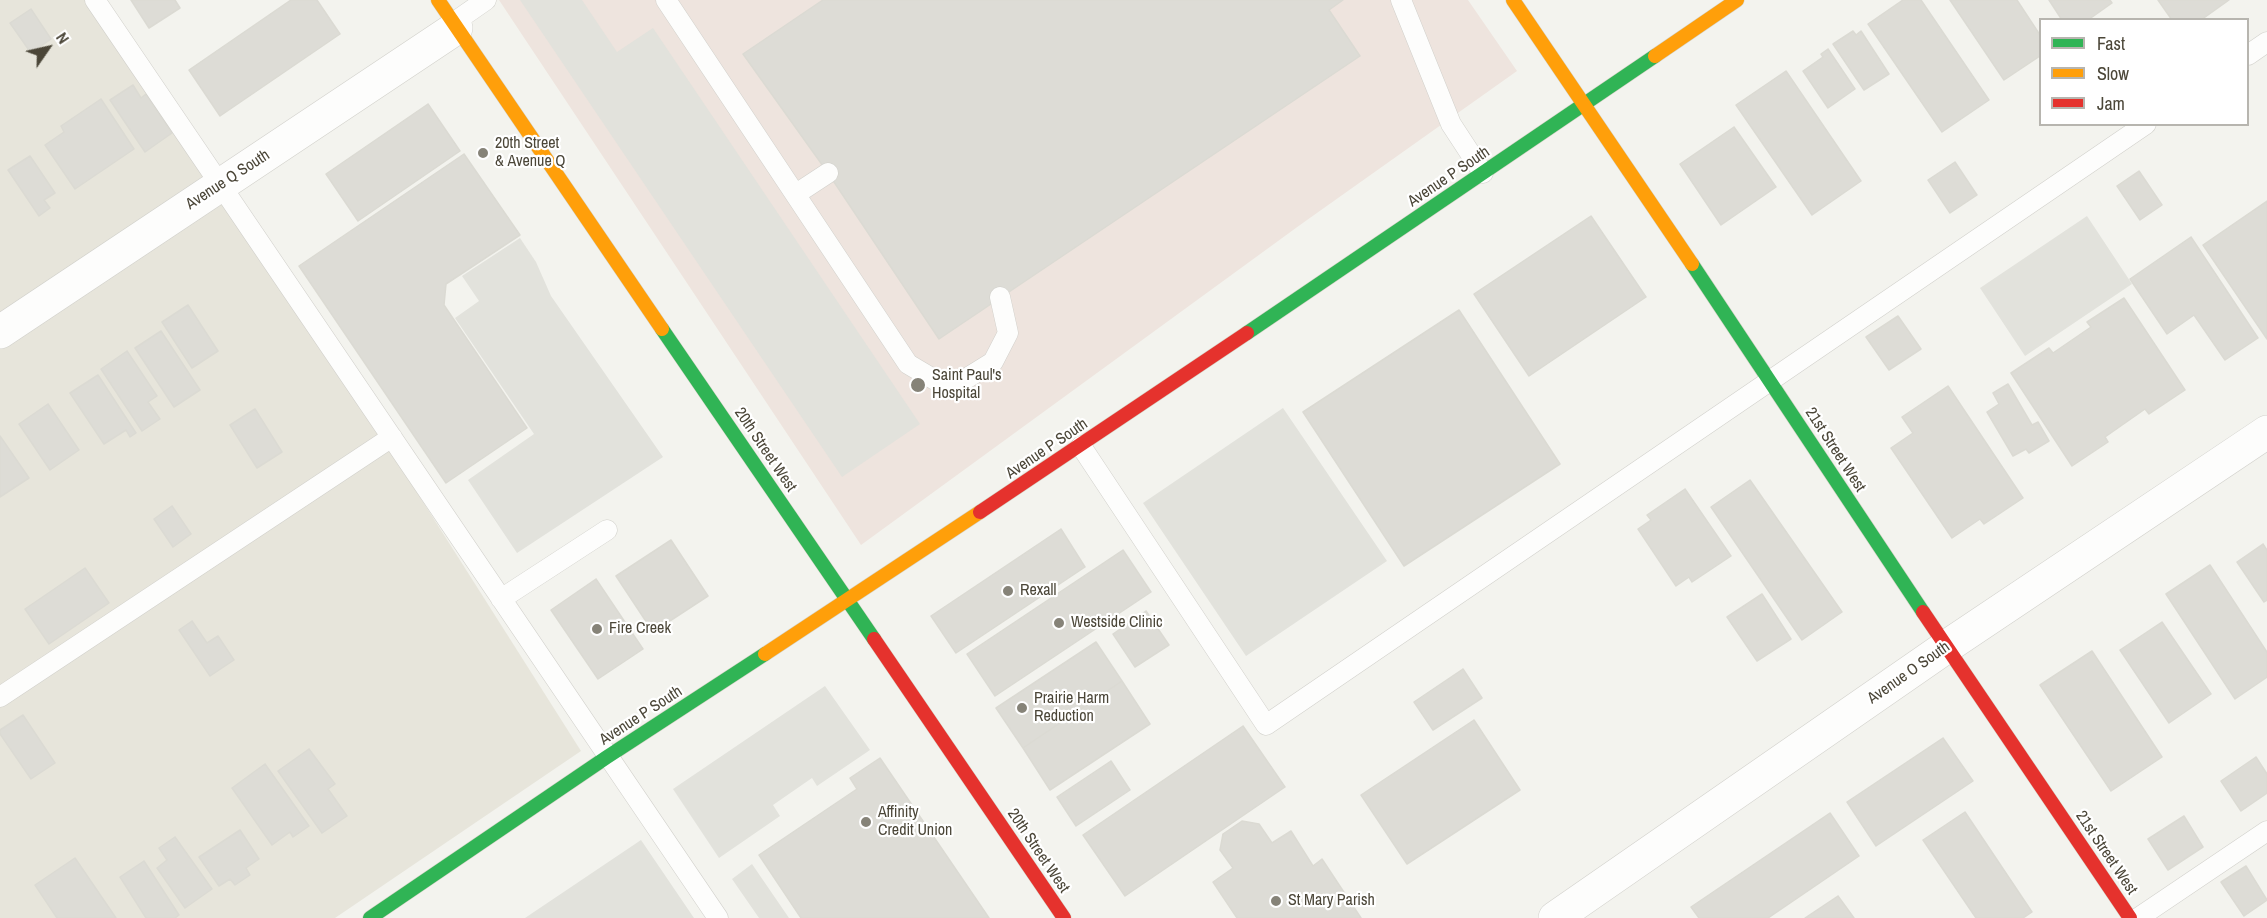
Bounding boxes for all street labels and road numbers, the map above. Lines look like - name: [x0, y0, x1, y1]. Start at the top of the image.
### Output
- street label: Avenue P South: [1404, 143, 1494, 211]
- street label: Avenue Q South: [182, 146, 274, 214]
- street label: 20th Street West: [730, 404, 800, 496]
- street label: 21st Street West: [1801, 404, 1869, 496]
- street label: Avenue P South: [1002, 415, 1092, 483]
- street label: Avenue O South: [1864, 638, 1954, 708]
- street label: Avenue P South: [596, 682, 686, 750]
- street label: 20th Street West: [1003, 805, 1073, 897]
- street label: 21st Street West: [2071, 808, 2141, 898]

